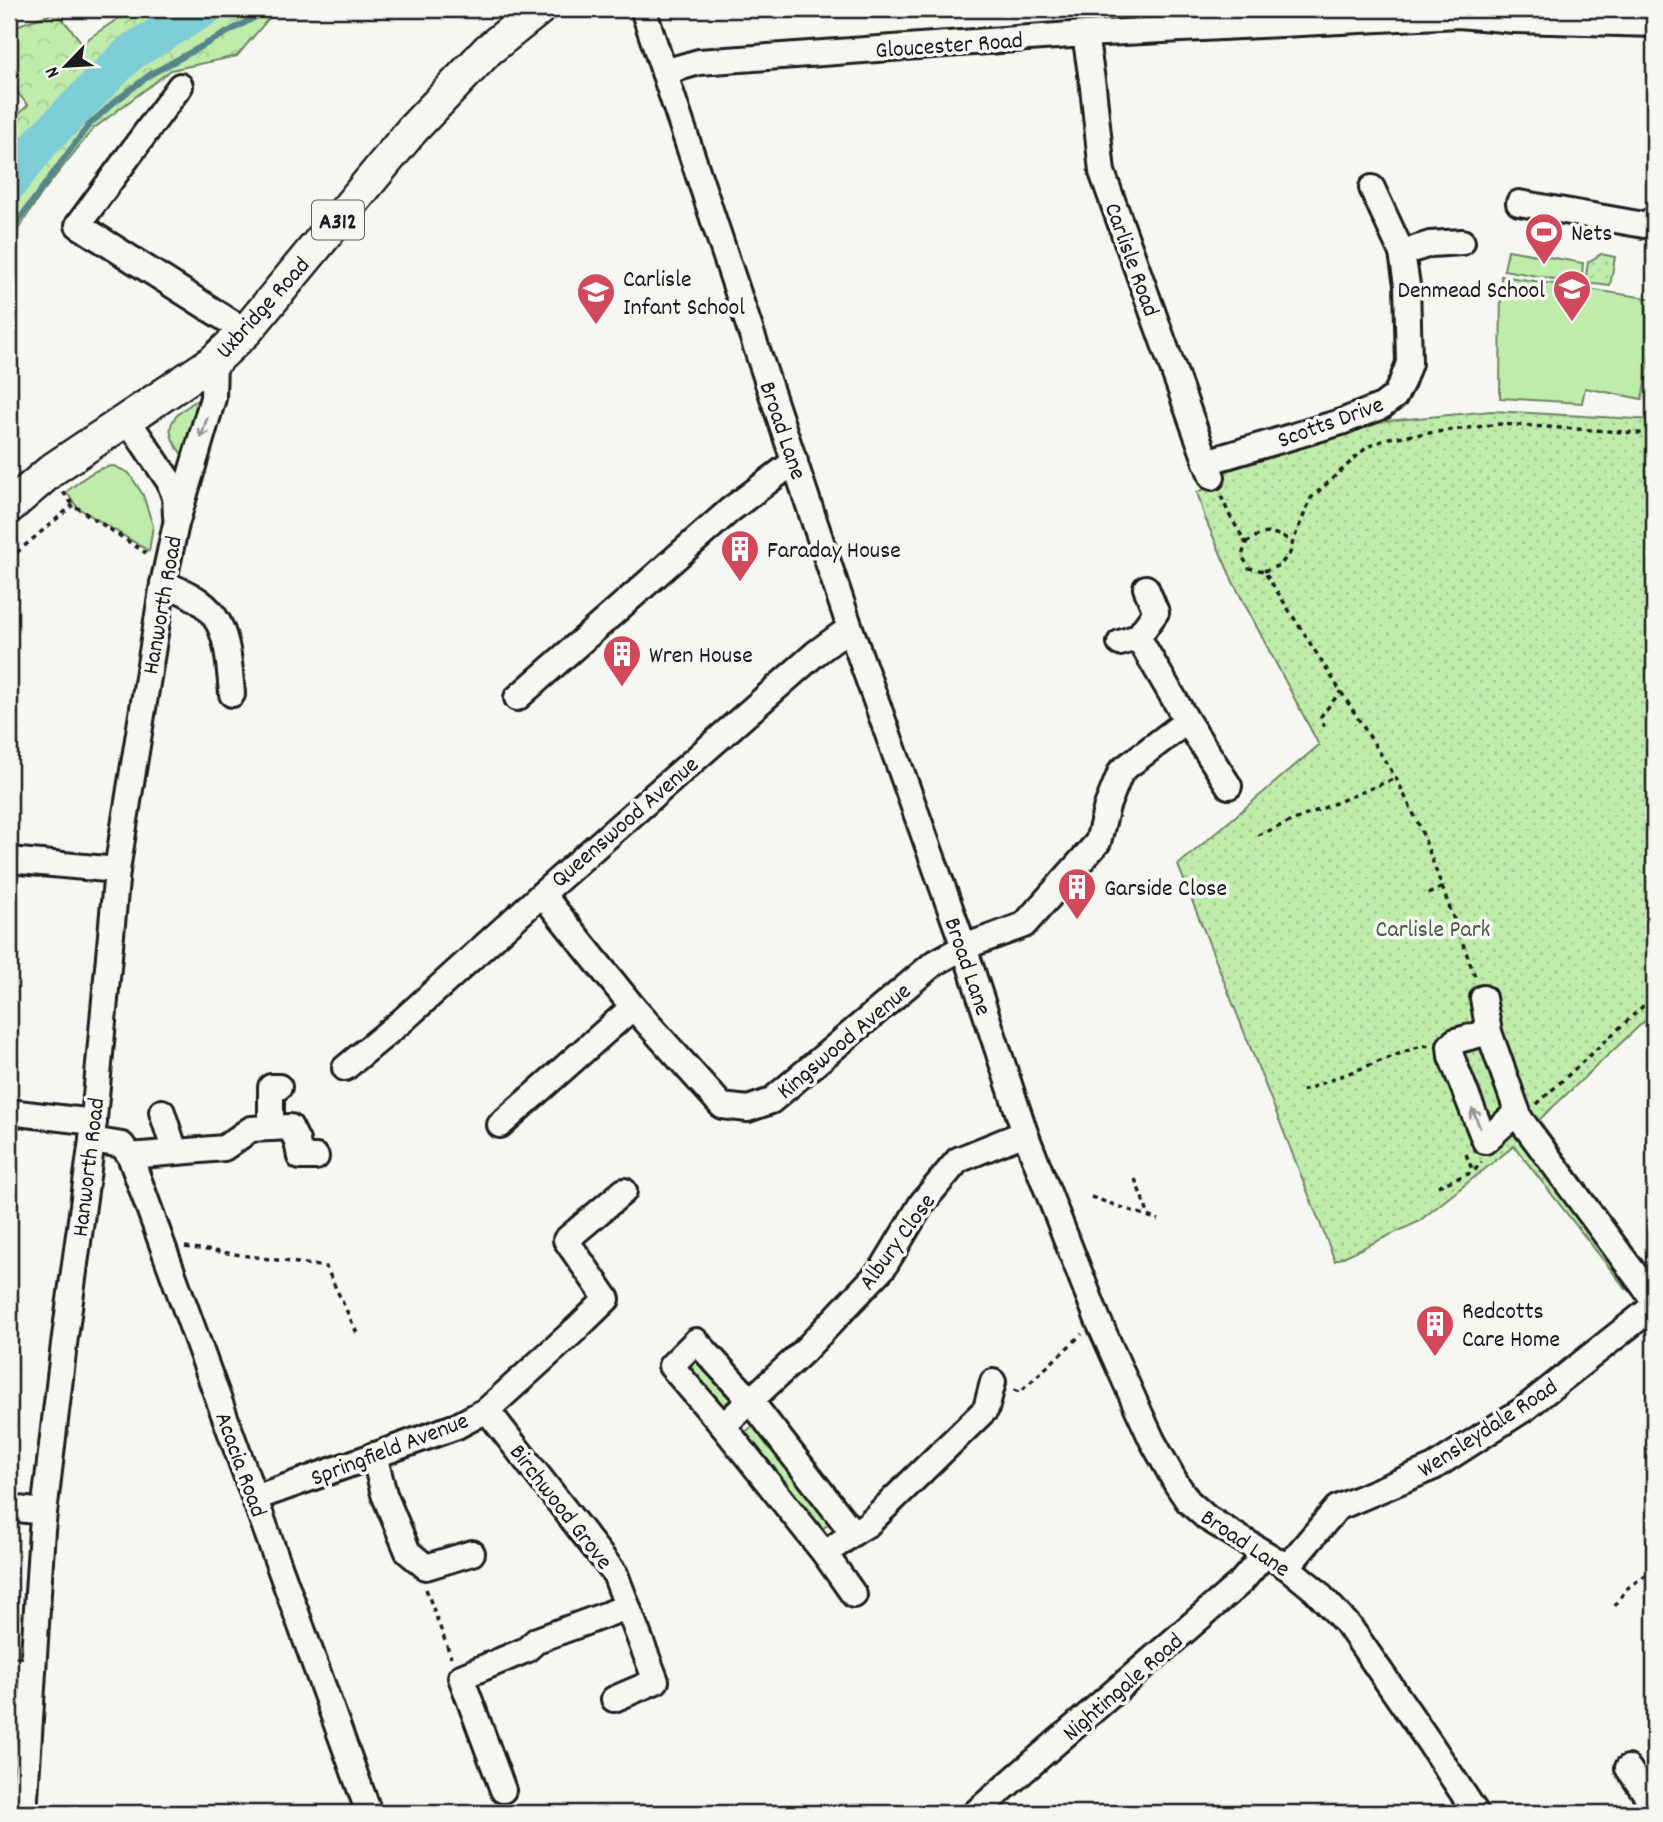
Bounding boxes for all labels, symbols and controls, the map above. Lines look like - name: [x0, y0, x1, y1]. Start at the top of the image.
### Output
- street label: Gloucester Road: [874, 25, 1024, 69]
- north arrow: [32, 32, 102, 102]
- text: N: [40, 62, 68, 82]
- street label: Carlisle Road: [1094, 198, 1166, 322]
- road number: A312: [312, 200, 364, 240]
- sports icon: Nets: [1523, 211, 1565, 266]
- place label: Nets: [1571, 218, 1612, 252]
- street label: Uxbridge Road: [209, 250, 319, 368]
- place label: Carlisle Infant School: [623, 264, 745, 326]
- school or university icon: Denmead School: [1551, 268, 1593, 323]
- school or university icon: Carlisle Infant School: [575, 271, 617, 326]
- place label: Denmead School: [1398, 275, 1545, 309]
- street label: Broad Lane: [749, 377, 814, 485]
- street label: Scotts Drive: [1273, 389, 1389, 459]
- one-way arrow: [197, 417, 210, 439]
- building icon: Faraday House: [719, 528, 761, 583]
- street label: Hanworth Road: [135, 534, 193, 677]
- place label: Faraday House: [767, 535, 901, 569]
- building icon: Wren House: [601, 633, 643, 688]
- place label: Wren House: [649, 640, 753, 674]
- street label: Queenswood Avenue: [545, 749, 707, 897]
- building icon: Garside Close: [1056, 866, 1098, 921]
- place label: Garside Close: [1104, 873, 1227, 907]
- street label: Broad Lane: [934, 913, 999, 1021]
- park label: Carlisle Park: [1376, 914, 1490, 948]
- street label: Kingswood Avenue: [770, 976, 920, 1109]
- street label: Hanworth Road: [65, 1096, 115, 1239]
- one-way arrow: [1469, 1107, 1482, 1129]
- street label: Albury Close: [852, 1187, 945, 1298]
- place label: Redcotts Care Home: [1462, 1296, 1560, 1358]
- building icon: Redcotts Care Home: [1414, 1303, 1456, 1358]
- street label: Wensleydale Road: [1412, 1372, 1565, 1488]
- street label: Springfield Avenue: [306, 1405, 474, 1496]
- street label: Acacia Road: [204, 1408, 274, 1522]
- street label: Birchwood Grove: [500, 1438, 620, 1578]
- street label: Broad Lane: [1193, 1502, 1296, 1587]
- street label: Nightingale Road: [1056, 1626, 1192, 1750]

